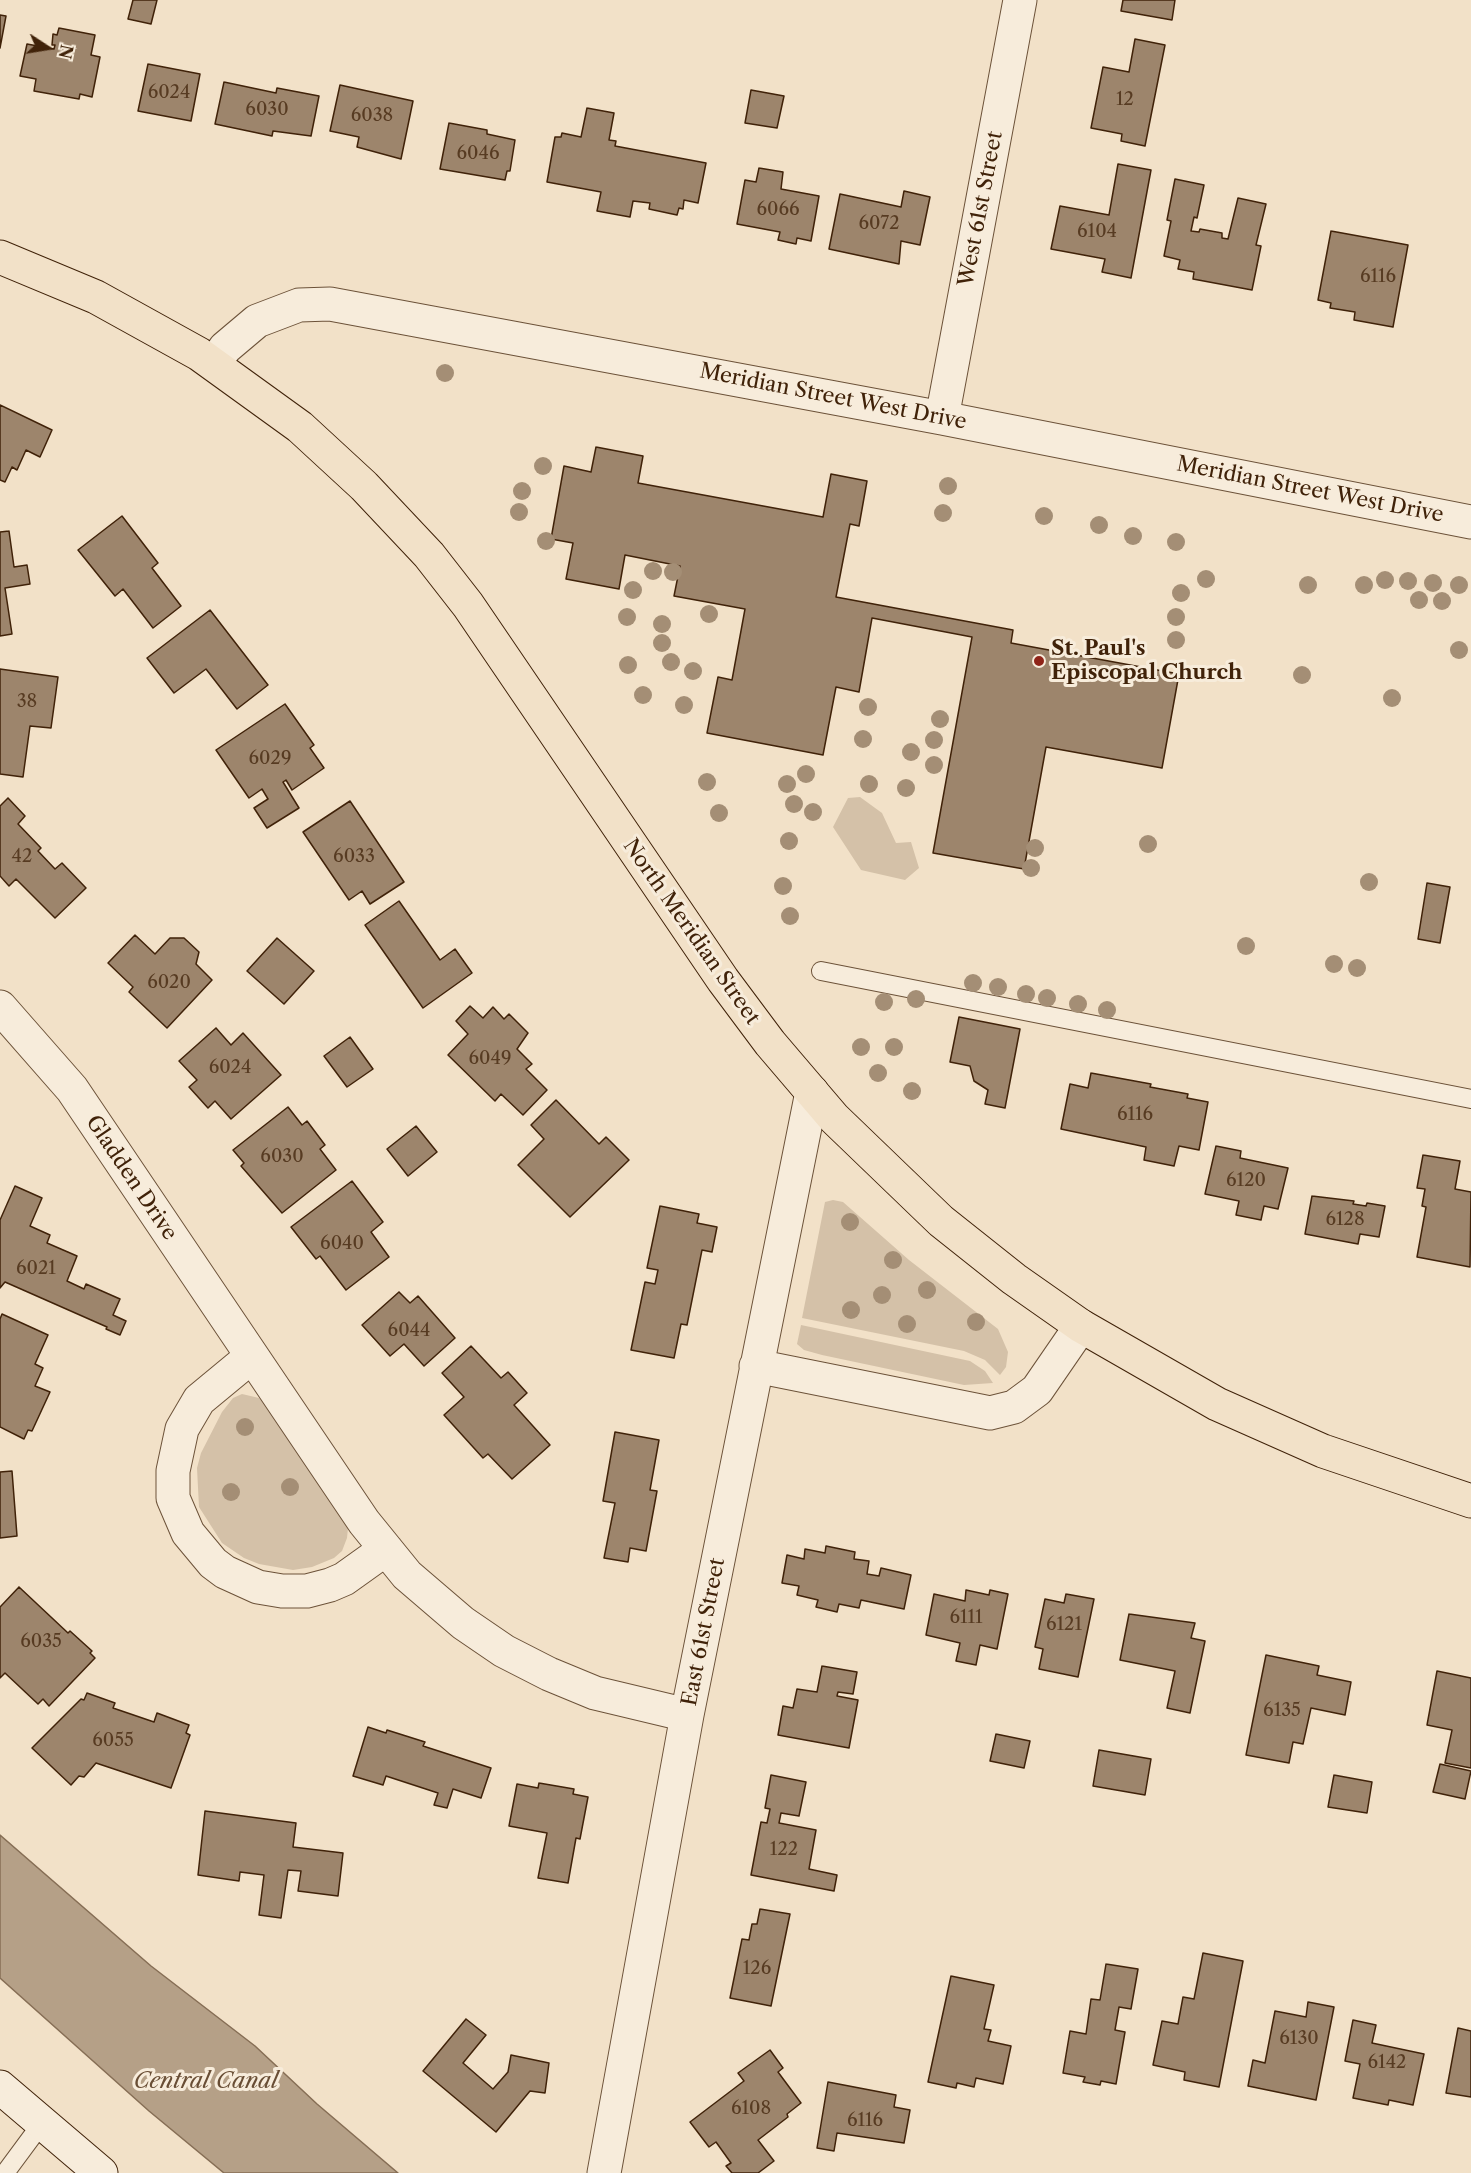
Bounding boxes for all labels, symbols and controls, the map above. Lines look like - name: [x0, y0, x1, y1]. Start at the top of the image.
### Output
- north arrow: [18, 18, 78, 78]
- text: N: [54, 43, 77, 61]
- house number: 6024: [148, 82, 190, 104]
- house number: 12: [1116, 89, 1134, 111]
- house number: 6030: [245, 99, 289, 121]
- house number: 6038: [351, 105, 393, 127]
- street label: West 61st Street: [954, 129, 1008, 289]
- house number: 6046: [457, 143, 499, 165]
- house number: 6066: [756, 199, 800, 221]
- house number: 6072: [858, 213, 900, 235]
- house number: 6104: [1077, 221, 1117, 243]
- house number: 6116: [1360, 266, 1396, 288]
- street label: Meridian Street West Drive: [697, 359, 969, 435]
- street label: Meridian Street West Drive: [1174, 452, 1446, 528]
- place label: St. Paul's Episcopal Church: [1051, 636, 1242, 686]
- marker: St. Paul's Episcopal Church: [1032, 654, 1046, 668]
- house number: 38: [17, 691, 37, 713]
- house number: 6029: [249, 748, 291, 770]
- street label: North Meridian Street: [617, 834, 765, 1030]
- house number: 42: [12, 846, 32, 868]
- house number: 6033: [333, 846, 375, 868]
- house number: 6020: [147, 972, 191, 994]
- house number: 6049: [469, 1048, 511, 1070]
- house number: 6024: [209, 1057, 251, 1079]
- house number: 6116: [1117, 1104, 1153, 1126]
- street label: Gladden Drive: [80, 1111, 182, 1245]
- house number: 6030: [260, 1146, 304, 1168]
- house number: 6120: [1226, 1170, 1266, 1192]
- house number: 6128: [1325, 1209, 1365, 1231]
- house number: 6040: [320, 1233, 364, 1255]
- house number: 6021: [16, 1258, 56, 1280]
- house number: 6044: [388, 1320, 430, 1342]
- street label: East 61st Street: [677, 1556, 731, 1708]
- house number: 6111: [949, 1607, 983, 1629]
- house number: 6121: [1046, 1614, 1082, 1636]
- house number: 6035: [20, 1631, 62, 1653]
- house number: 6135: [1263, 1700, 1301, 1722]
- house number: 6055: [92, 1730, 134, 1752]
- house number: 122: [770, 1839, 798, 1861]
- house number: 126: [743, 1958, 771, 1980]
- house number: 6130: [1279, 2028, 1319, 2050]
- house number: 6142: [1368, 2052, 1406, 2074]
- water label: Central Canal: [134, 2069, 278, 2095]
- house number: 6108: [731, 2098, 771, 2120]
- house number: 6116: [847, 2110, 883, 2132]

